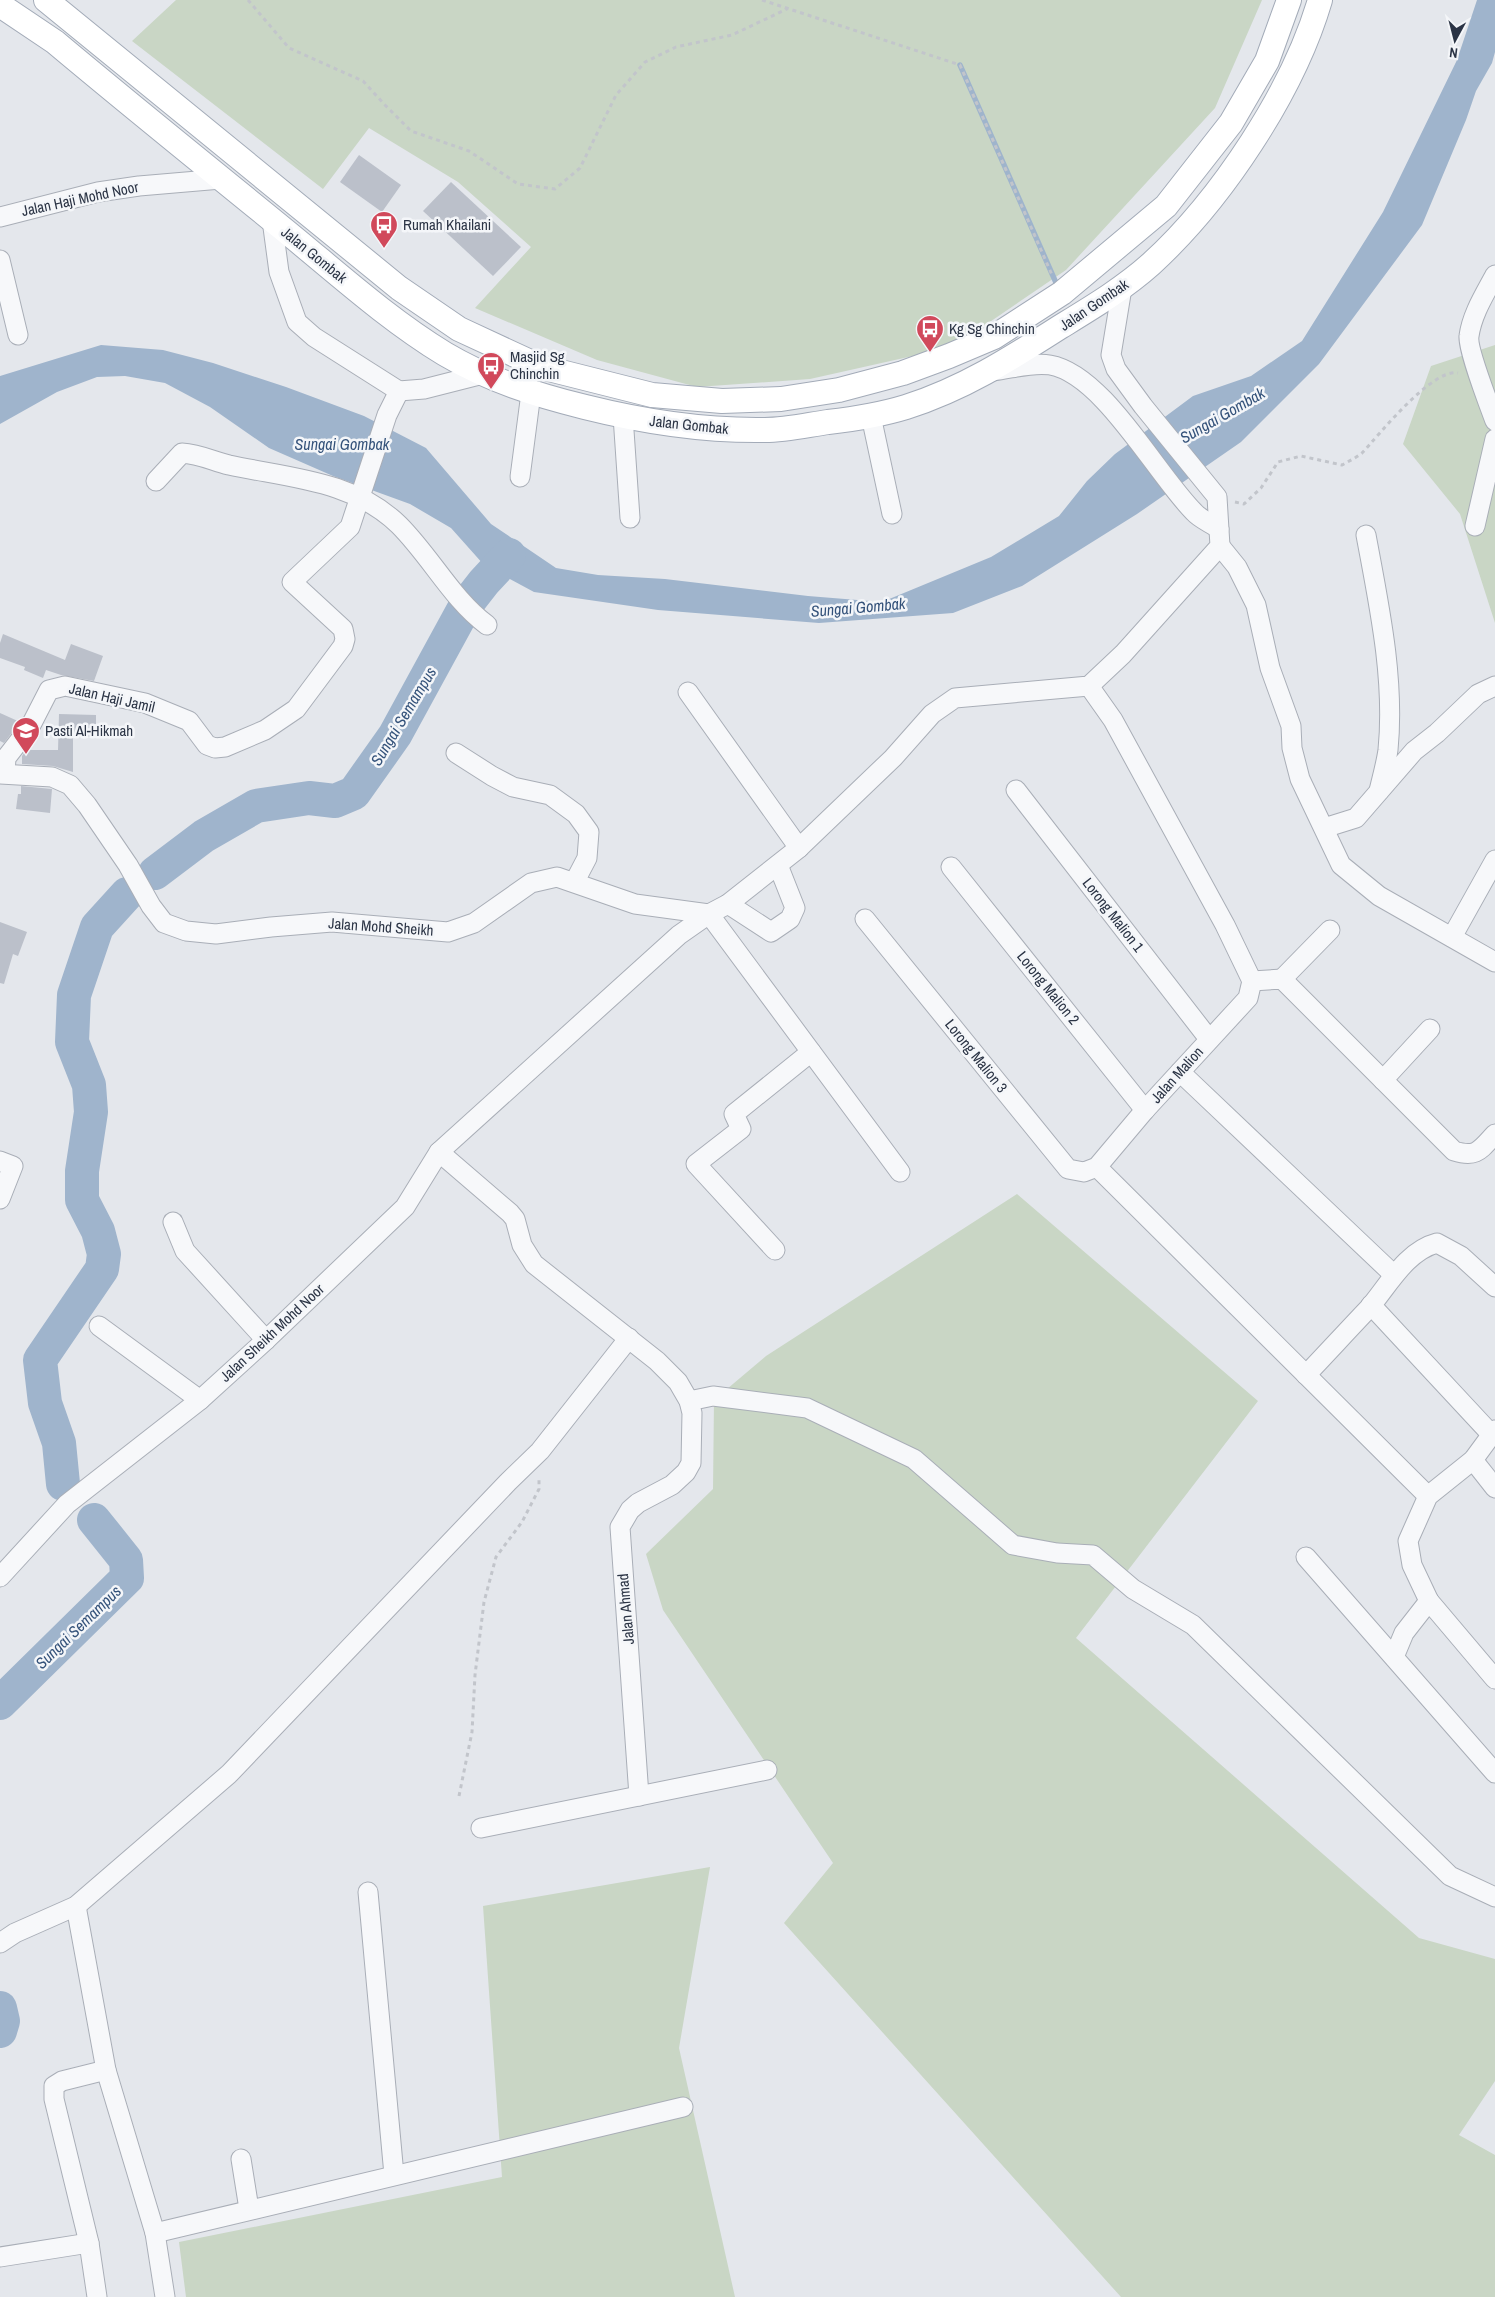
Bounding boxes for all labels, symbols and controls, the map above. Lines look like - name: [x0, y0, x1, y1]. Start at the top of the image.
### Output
- north arrow: [1430, 15, 1480, 65]
- text: N: [1448, 43, 1459, 62]
- street label: Jalan Haji Mohd Noor: [20, 176, 140, 221]
- bus stop icon: Rumah Khailani: [369, 210, 399, 249]
- place label: Rumah Khailani: [403, 214, 491, 235]
- street label: Jalan Gombak: [277, 221, 352, 288]
- street label: Jalan Gombak: [1055, 273, 1133, 335]
- bus stop icon: Kg Sg Chinchin: [915, 314, 945, 353]
- place label: Kg Sg Chinchin: [949, 318, 1035, 339]
- place label: Masjid Sg Chinchin: [510, 346, 565, 384]
- bus stop icon: Masjid Sg Chinchin: [476, 351, 506, 390]
- water label: Sungai Gombak: [1175, 382, 1269, 448]
- street label: Jalan Gombak: [649, 410, 730, 439]
- water label: Sungai Gombak: [295, 433, 390, 455]
- water label: Sungai Gombak: [810, 592, 907, 622]
- water label: Sungai Semampus: [365, 662, 441, 769]
- street label: Jalan Haji Jamil: [67, 677, 157, 718]
- school or university icon: Pasti Al-Hikmah: [11, 716, 41, 755]
- place label: Pasti Al-Hikmah: [45, 720, 133, 741]
- street label: Lorong Malion 1: [1078, 873, 1149, 956]
- street label: Jalan Mohd Sheikh: [328, 912, 434, 941]
- street label: Lorong Malion 2: [1012, 947, 1085, 1029]
- street label: Lorong Malion 3: [940, 1015, 1013, 1097]
- street label: Jalan Malion: [1145, 1042, 1208, 1108]
- street label: Jalan Sheikh Mohd Noor: [215, 1279, 328, 1386]
- street label: Jalan Ahmad: [612, 1573, 639, 1645]
- water label: Sungai Semampus: [30, 1580, 126, 1674]

